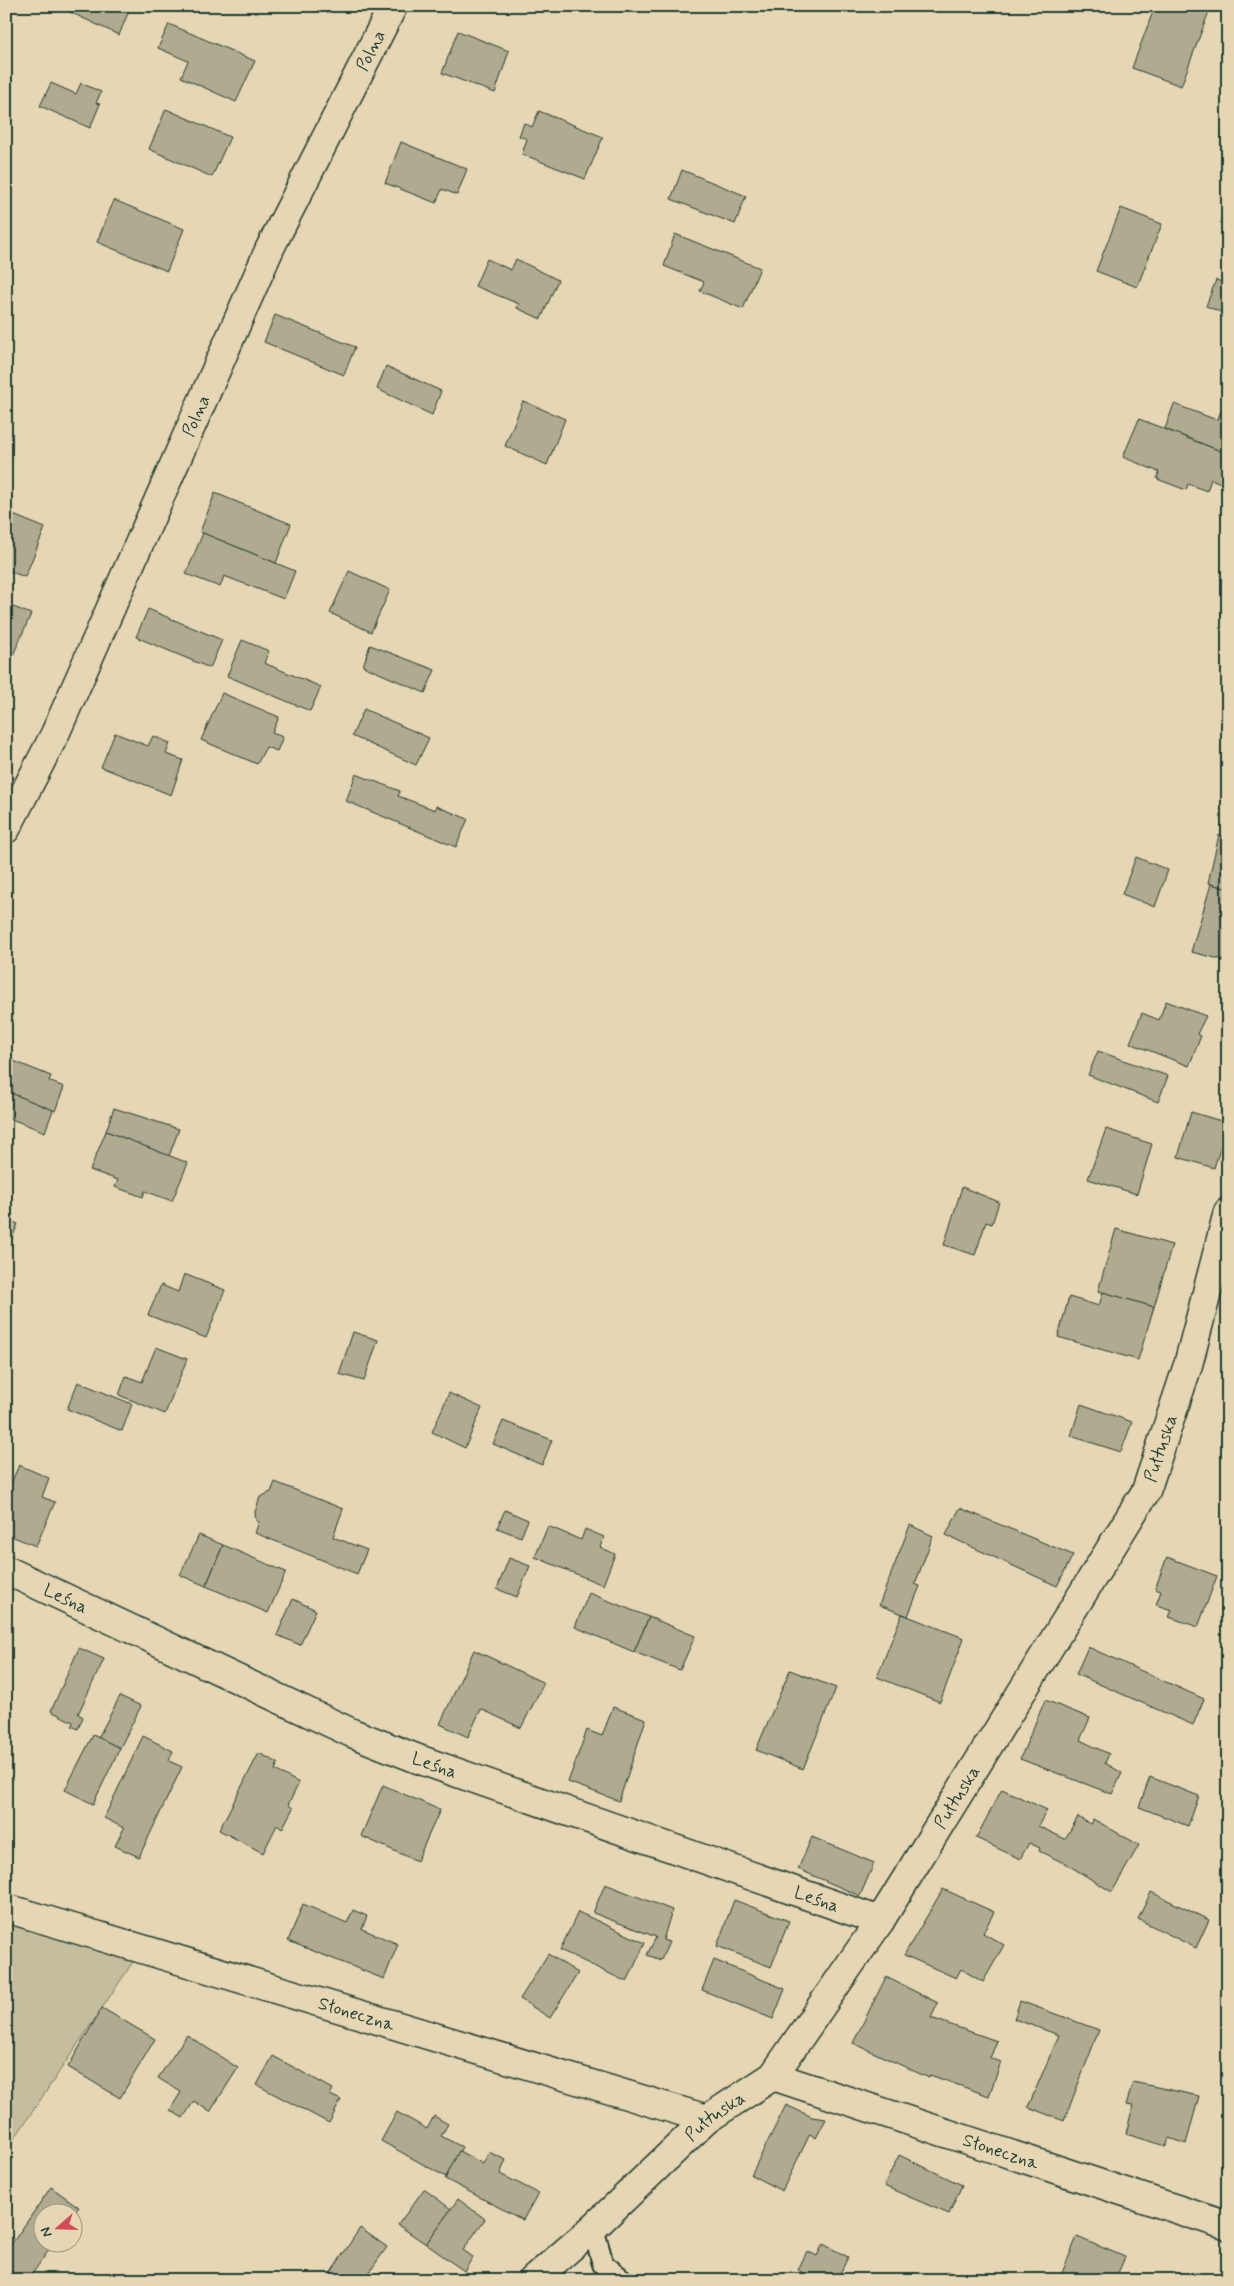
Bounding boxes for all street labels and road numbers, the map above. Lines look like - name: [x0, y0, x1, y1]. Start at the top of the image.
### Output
- street label: Polna: [351, 26, 392, 75]
- street label: Polna: [177, 391, 216, 441]
- street label: Pułtuska: [1139, 1411, 1184, 1486]
- street label: Leśna: [39, 1578, 91, 1620]
- street label: Leśna: [408, 1747, 460, 1785]
- street label: Pułtuska: [929, 1761, 986, 1834]
- street label: Leśna: [791, 1881, 842, 1919]
- street label: Słoneczna: [315, 1992, 397, 2037]
- street label: Pułtuska: [680, 2086, 750, 2147]
- street label: Słoneczna: [960, 2128, 1042, 2176]

